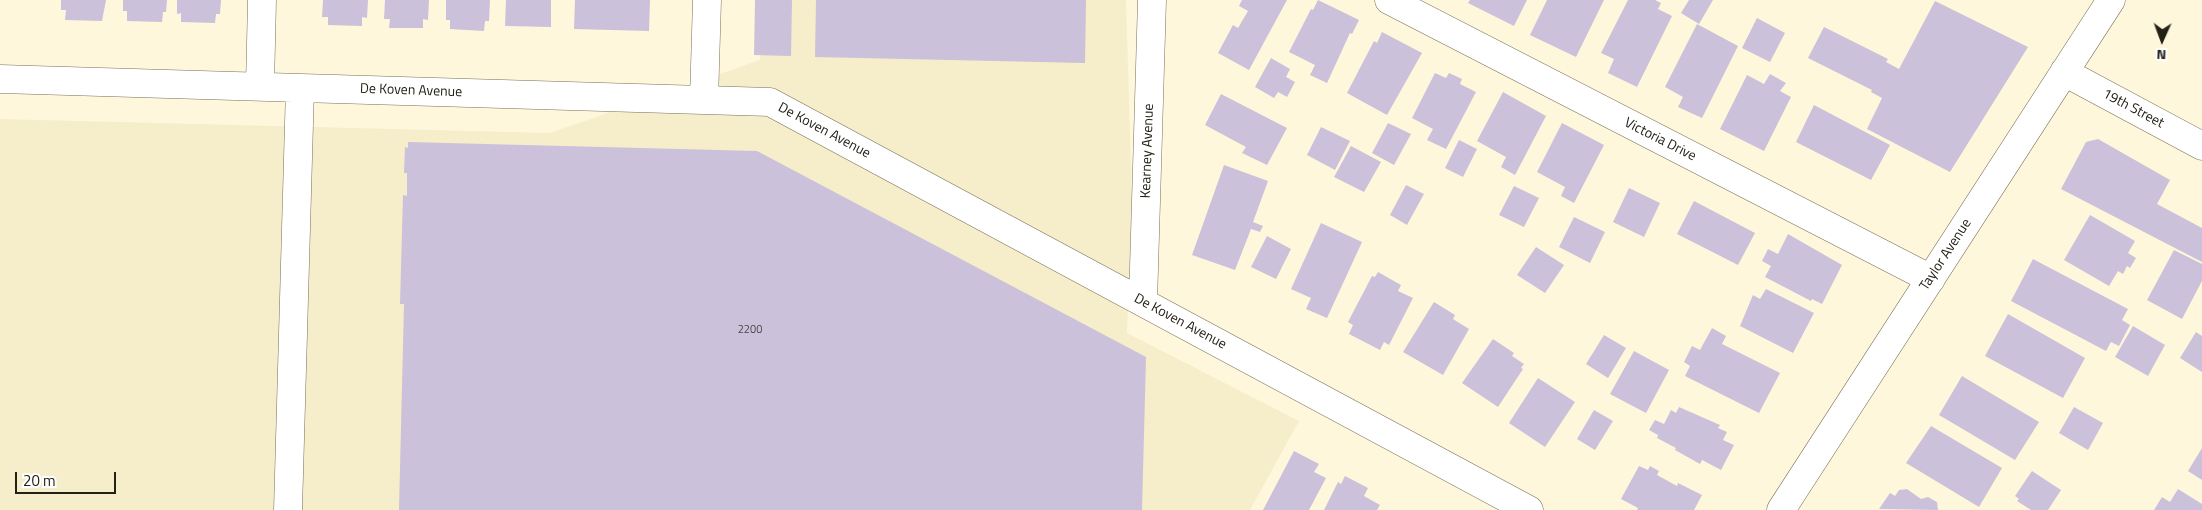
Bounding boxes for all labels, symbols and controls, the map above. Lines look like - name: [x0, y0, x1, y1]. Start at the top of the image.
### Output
- north arrow: [2137, 15, 2187, 65]
- text: N: [2156, 45, 2167, 66]
- street label: De Koven Avenue: [360, 81, 462, 101]
- street label: 19th Street: [2099, 86, 2167, 132]
- street label: De Koven Avenue: [775, 100, 873, 162]
- street label: Kearney Avenue: [1138, 103, 1158, 199]
- street label: Victoria Drive: [1621, 115, 1699, 165]
- street label: Taylor Avenue: [1917, 216, 1975, 294]
- street label: De Koven Avenue: [1131, 291, 1229, 353]
- house number: 2200: [738, 323, 762, 337]
- scale bar: [18, 462, 119, 494]
- text: 20 m: [23, 469, 56, 492]

